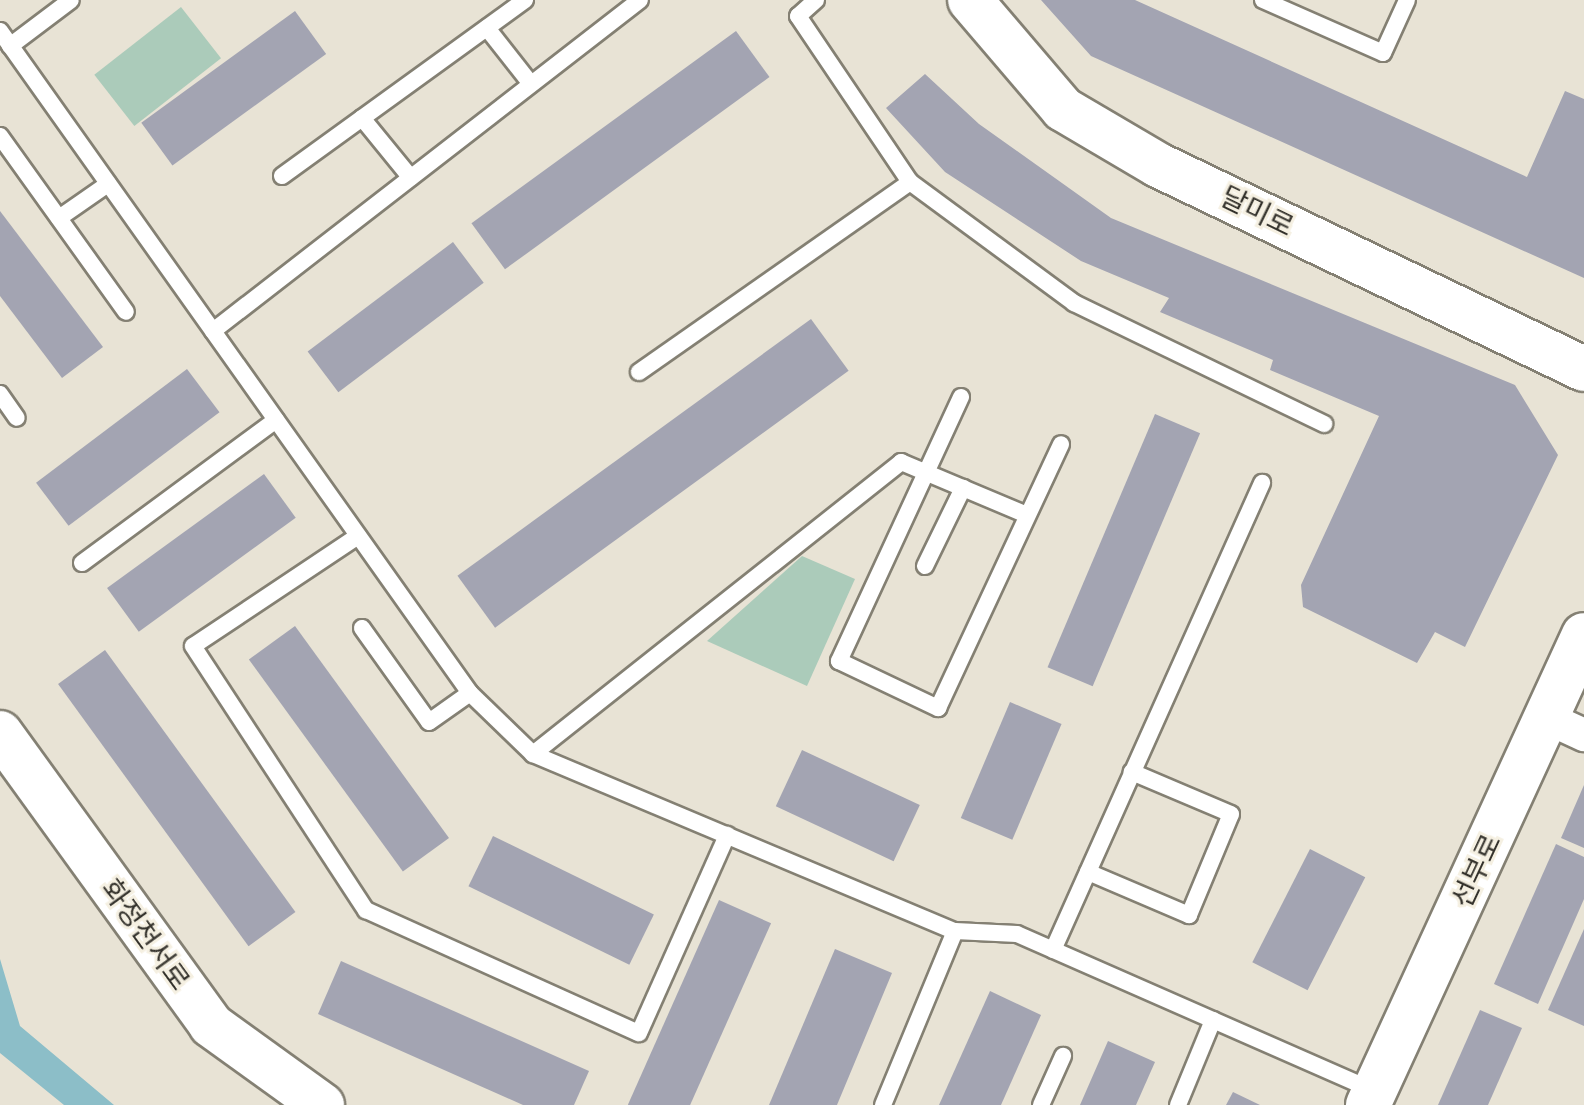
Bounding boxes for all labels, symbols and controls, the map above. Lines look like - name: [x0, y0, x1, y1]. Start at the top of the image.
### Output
- street label: 달미로: [1215, 180, 1299, 244]
- street label: 선부로: [1445, 829, 1509, 913]
- street label: 화정천서로: [94, 873, 196, 997]

